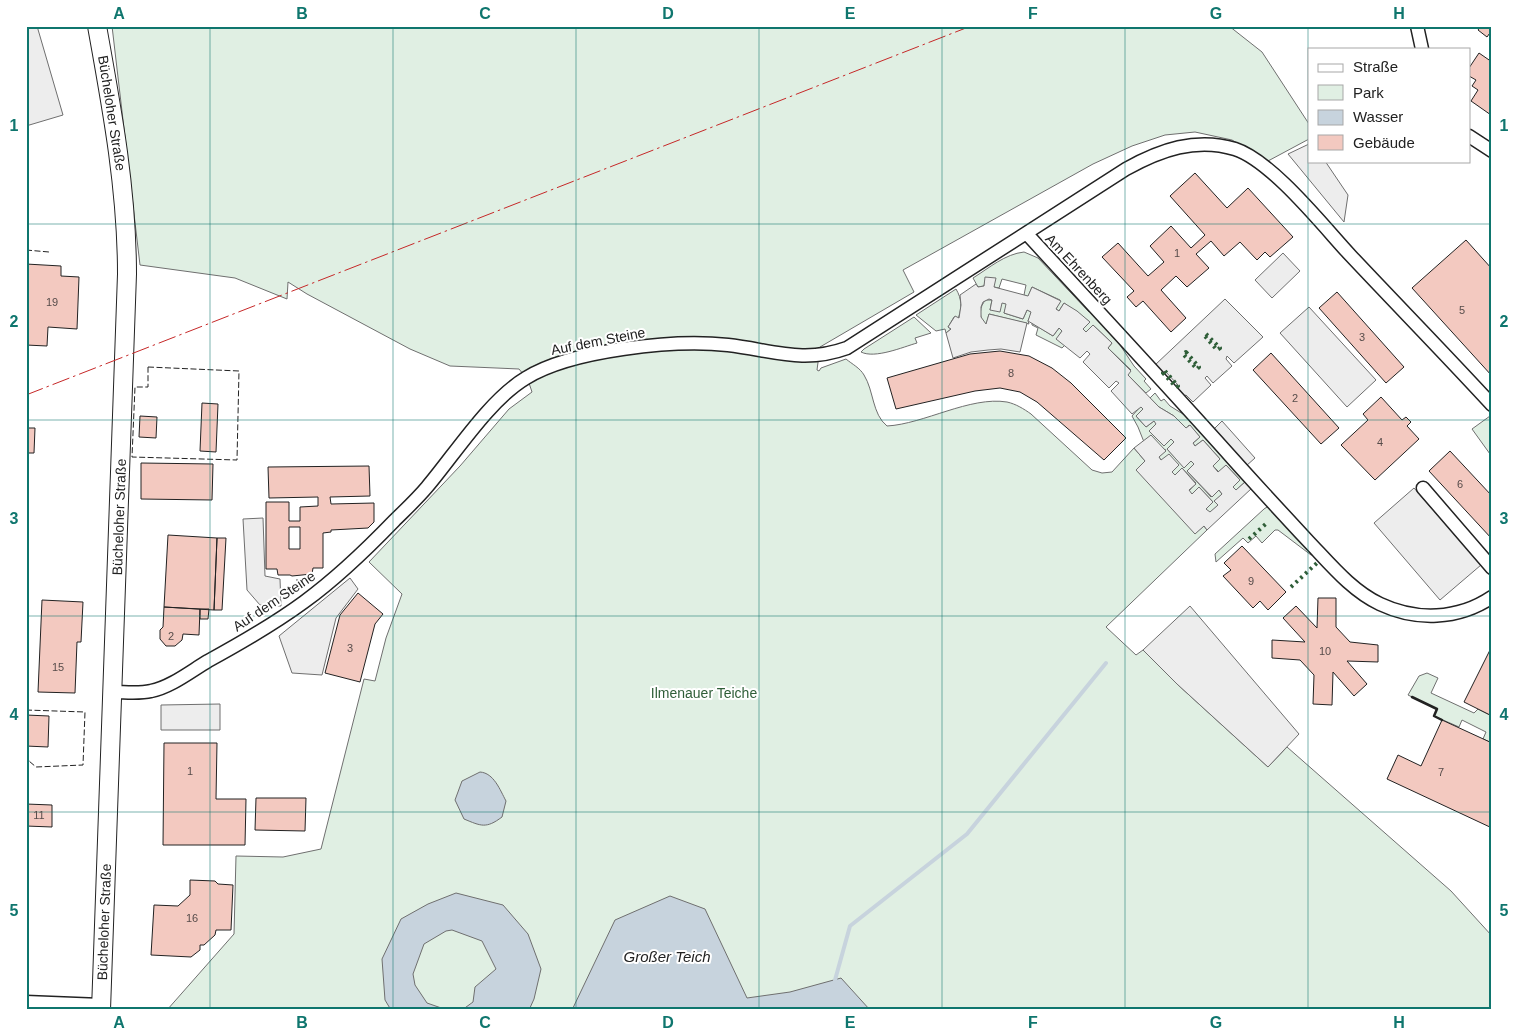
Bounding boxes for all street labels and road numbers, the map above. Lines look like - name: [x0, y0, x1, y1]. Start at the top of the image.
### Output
- street label: Bücheloher Straße: [95, 54, 129, 172]
- street label: Am Ehrenberg: [1042, 231, 1116, 307]
- street label: Auf dem Steine: [549, 324, 647, 358]
- street label: Bücheloher Straße: [109, 458, 129, 576]
- street label: Auf dem Steine: [230, 567, 318, 634]
- street label: Bücheloher Straße: [94, 863, 114, 981]

